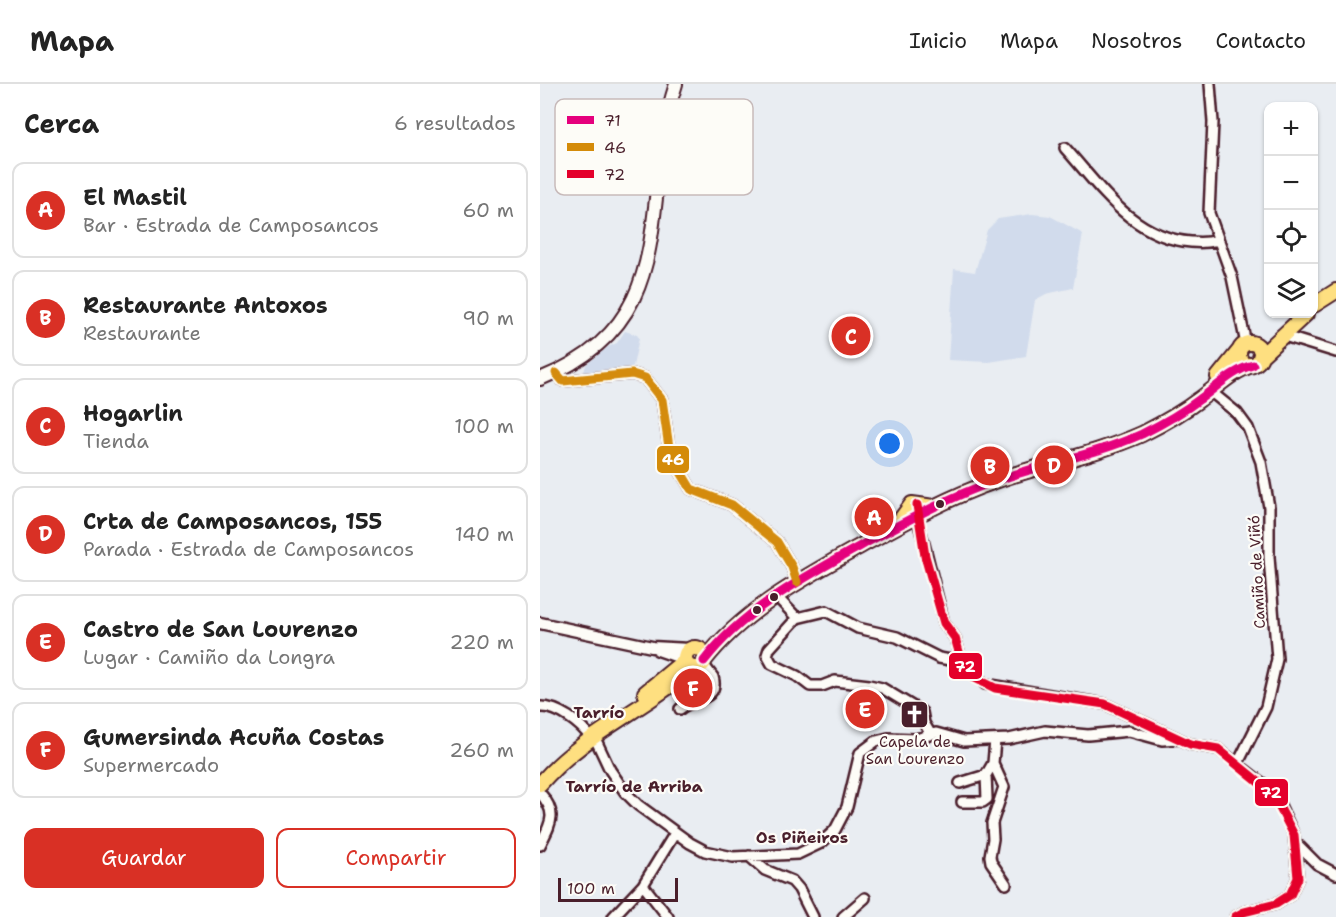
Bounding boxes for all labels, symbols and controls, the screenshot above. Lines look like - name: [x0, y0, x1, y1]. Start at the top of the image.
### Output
- text: Mapa: [30, 22, 114, 60]
- text: Inicio: [909, 27, 967, 55]
- text: Mapa: [1000, 27, 1058, 55]
- text: Nosotros: [1091, 27, 1182, 55]
- text: Contacto: [1215, 27, 1306, 55]
- legend: [555, 99, 753, 195]
- map controls: [1264, 102, 1318, 318]
- button: +: [1264, 102, 1318, 156]
- text: Cerca: [24, 106, 99, 141]
- text: 6 resultados: [394, 110, 516, 136]
- text: 71: [604, 110, 621, 131]
- text: 46: [604, 137, 626, 158]
- button: −: [1264, 156, 1318, 210]
- text: 72: [604, 164, 625, 185]
- text: El Mastil: [83, 183, 187, 212]
- text: A: [38, 197, 53, 223]
- text: 60 m: [462, 197, 514, 223]
- button: locate: [1264, 210, 1318, 264]
- text: Bar · Estrada de Camposancos: [83, 212, 379, 238]
- button: layers: [1264, 264, 1318, 318]
- text: Restaurante Antoxos: [83, 291, 328, 320]
- text: B: [39, 305, 52, 331]
- text: 90 m: [462, 305, 514, 331]
- pin: C: [832, 314, 870, 358]
- text: Restaurante: [83, 320, 201, 346]
- text: Hogarlin: [83, 399, 183, 428]
- text: C: [39, 413, 52, 439]
- text: 100 m: [454, 413, 514, 439]
- text: Tienda: [83, 428, 149, 454]
- your location: [875, 429, 904, 458]
- pin: D: [1034, 442, 1074, 488]
- pin: B: [970, 444, 1010, 488]
- line badge: 46: [656, 445, 690, 474]
- text: 46: [662, 449, 684, 470]
- pin: A: [854, 494, 894, 540]
- unlabelled marker: [934, 498, 946, 510]
- text: Crta de Camposancos, 155: [83, 507, 382, 536]
- street label: Camiño de Viñó: [1244, 515, 1270, 629]
- text: D: [38, 521, 53, 547]
- text: 140 m: [455, 521, 514, 547]
- text: Parada · Estrada de Camposancos: [83, 536, 414, 562]
- unlabelled marker: [768, 591, 780, 603]
- unlabelled marker: [751, 604, 763, 616]
- text: Castro de San Lourenzo: [83, 615, 358, 644]
- text: E: [39, 629, 52, 655]
- text: 220 m: [450, 629, 514, 655]
- text: Lugar · Camiño da Longra: [83, 644, 335, 670]
- line badge: 72: [948, 652, 983, 680]
- text: 72: [954, 656, 976, 677]
- pin: F: [674, 666, 712, 710]
- pin: E: [846, 686, 884, 732]
- church icon: Capela de San Lourenzo: [899, 699, 931, 731]
- district label: Tarrío: [574, 702, 624, 723]
- text: Gumersinda Acuña Costas: [83, 723, 384, 752]
- place label: Capela de San Lourenzo: [866, 732, 964, 769]
- text: F: [40, 737, 51, 763]
- text: 260 m: [449, 737, 514, 763]
- text: Supermercado: [83, 752, 219, 778]
- district label: Tarrío de Arriba: [565, 776, 703, 797]
- line badge: 72: [1254, 778, 1289, 807]
- text: 72: [1260, 782, 1282, 803]
- district label: Os Piñeiros: [756, 827, 848, 848]
- button: Guardar: [24, 828, 264, 888]
- button: Compartir: [276, 828, 516, 888]
- scale bar: [558, 875, 678, 902]
- text: 100 m: [567, 878, 615, 899]

